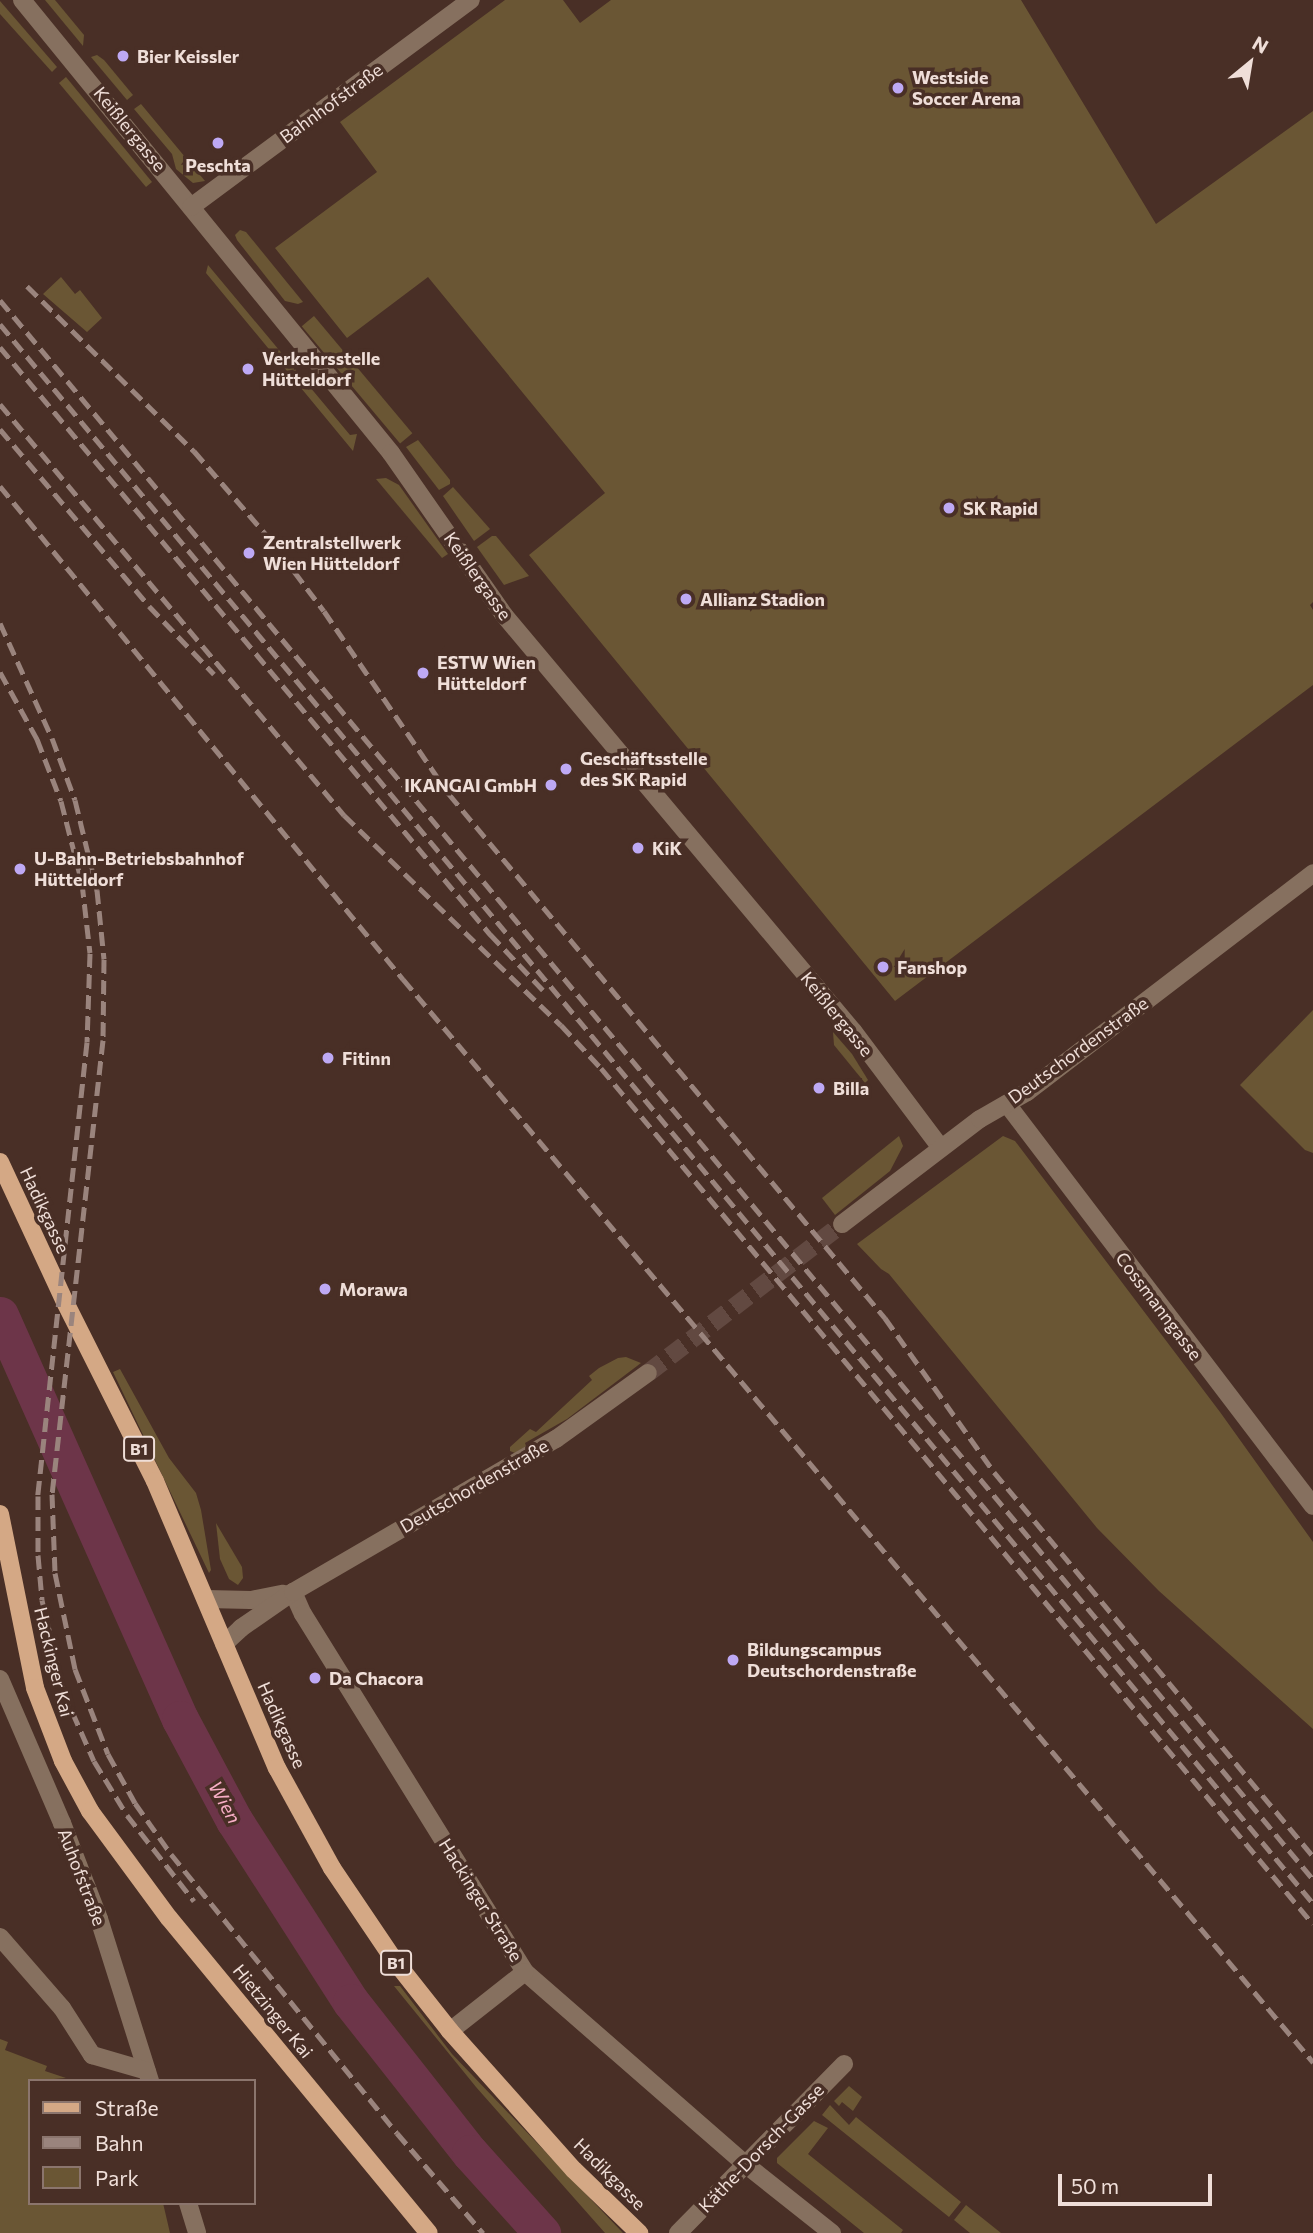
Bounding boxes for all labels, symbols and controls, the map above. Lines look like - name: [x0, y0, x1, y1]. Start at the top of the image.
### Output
- north arrow: [1215, 28, 1285, 98]
- text: N: [1249, 31, 1273, 58]
- place label: Bier Keissler: [137, 45, 239, 67]
- marker: Bier Keissler: [115, 48, 131, 64]
- street label: Bahnhofstraße: [275, 58, 387, 148]
- place label: Westside Soccer Arena: [912, 67, 1021, 110]
- marker: Westside Soccer Arena: [890, 80, 906, 96]
- street label: Keißlergasse: [89, 82, 171, 176]
- marker: Peschta: [210, 135, 226, 151]
- place label: Peschta: [185, 154, 251, 176]
- place label: Verkehrsstelle Hütteldorf: [262, 348, 380, 390]
- marker: Verkehrsstelle Hütteldorf: [240, 361, 256, 377]
- place label: SK Rapid: [963, 497, 1038, 519]
- marker: SK Rapid: [941, 500, 957, 516]
- street label: Keißlergasse: [440, 528, 516, 624]
- place label: Zentralstellwerk Wien Hütteldorf: [263, 532, 401, 574]
- marker: Zentralstellwerk Wien Hütteldorf: [241, 545, 257, 561]
- place label: Allianz Stadion: [700, 588, 825, 610]
- marker: Allianz Stadion: [678, 591, 694, 607]
- place label: ESTW Wien Hütteldorf: [437, 652, 536, 694]
- marker: ESTW Wien Hütteldorf: [415, 665, 431, 681]
- place label: Geschäftsstelle des SK Rapid: [580, 748, 707, 790]
- marker: Geschäftsstelle des SK Rapid: [558, 761, 574, 777]
- place label: IKANGAI GmbH: [404, 774, 537, 796]
- marker: IKANGAI GmbH: [543, 777, 559, 793]
- place label: KiK: [652, 837, 682, 859]
- marker: KiK: [630, 840, 646, 856]
- place label: U-Bahn-Betriebsbahnhof Hütteldorf: [34, 848, 244, 890]
- marker: U-Bahn-Betriebsbahnhof Hütteldorf: [12, 861, 28, 877]
- place label: Fanshop: [897, 956, 967, 978]
- marker: Fanshop: [875, 959, 891, 975]
- street label: Keißlergasse: [796, 967, 878, 1061]
- street label: Deutschordenstraße: [1004, 992, 1152, 1108]
- place label: Fitinn: [342, 1047, 391, 1069]
- marker: Fitinn: [320, 1050, 336, 1066]
- place label: Billa: [833, 1077, 869, 1099]
- marker: Billa: [811, 1080, 827, 1096]
- street label: Hadikgasse: [16, 1163, 74, 1257]
- street label: Cossmanngasse: [1111, 1248, 1207, 1364]
- place label: Morawa: [339, 1278, 408, 1300]
- marker: Morawa: [317, 1281, 333, 1297]
- street label: Deutschordenstraße: [396, 1435, 552, 1537]
- road number: B1: [122, 1436, 156, 1462]
- street label: Hackinger Kai: [30, 1605, 78, 1719]
- place label: Bildungscampus Deutschordenstraße: [747, 1639, 917, 1682]
- marker: Bildungscampus Deutschordenstraße: [725, 1652, 741, 1668]
- place label: Da Chacora: [329, 1667, 424, 1689]
- marker: Da Chacora: [307, 1670, 323, 1686]
- street label: Hadikgasse: [253, 1678, 311, 1772]
- water label: Wien: [204, 1777, 246, 1827]
- street label: Auhofstraße: [54, 1825, 110, 1929]
- street label: Hackinger Straße: [435, 1835, 527, 1965]
- road number: B1: [378, 1951, 414, 1976]
- street label: Hietzinger Kai: [229, 1960, 317, 2062]
- legend: [28, 2079, 256, 2205]
- street label: Käthe-Dorsch-Gasse: [694, 2079, 828, 2217]
- text: Straße: [95, 2095, 159, 2120]
- text: Bahn: [95, 2130, 144, 2155]
- street label: Hadikgasse: [570, 2134, 650, 2214]
- scale bar: [1061, 2160, 1215, 2204]
- text: Park: [95, 2165, 139, 2190]
- text: 50 m: [1071, 2173, 1119, 2198]

